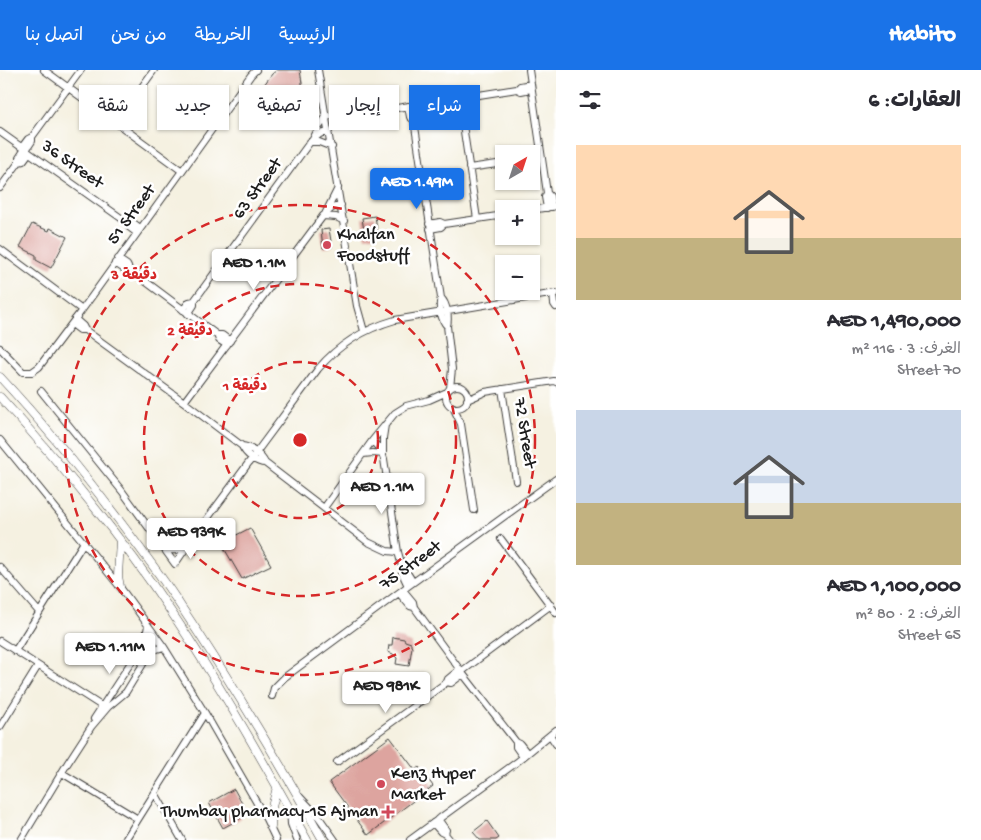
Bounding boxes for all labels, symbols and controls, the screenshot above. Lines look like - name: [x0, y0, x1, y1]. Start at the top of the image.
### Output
- text: Habito: [889, 21, 956, 50]
- text: اتصل بنا: [25, 26, 83, 47]
- text: من نحن: [111, 26, 167, 47]
- text: الخريطة: [195, 26, 251, 47]
- text: الرئيسية: [279, 26, 335, 47]
- chip: شقة: [79, 85, 147, 130]
- chip: جديد: [157, 85, 229, 130]
- chip: تصفية: [239, 85, 319, 130]
- chip: إيجار: [329, 85, 399, 130]
- chip: شراء: [409, 85, 480, 130]
- icon: filters: [576, 86, 604, 114]
- text: العقارات: 6: [868, 90, 961, 115]
- street label: 36 Street: [36, 136, 108, 195]
- north arrow: [495, 145, 540, 190]
- map controls: [495, 145, 540, 300]
- street label: 63 Street: [229, 153, 288, 224]
- pin: AED 1.49M: [360, 168, 474, 210]
- text: AED 1.49M: [381, 174, 453, 193]
- icon: home: [724, 177, 814, 267]
- street label: 51 Street: [103, 180, 162, 249]
- button: +: [495, 200, 540, 245]
- place label: Khalfan Foodstuff: [336, 225, 410, 267]
- marker: Khalfan Foodstuff: [321, 239, 333, 251]
- pin: AED 1.1M: [202, 248, 306, 291]
- text: AED 1.1M: [223, 255, 285, 274]
- button: −: [495, 255, 540, 300]
- text: 3 دقيقة: [110, 266, 157, 285]
- text: AED 1,490,000: [827, 310, 961, 335]
- text: 2 دقيقة: [167, 322, 213, 341]
- text: الغرف: 3 · 116 m²: [852, 341, 961, 360]
- text: 70 Street: [897, 362, 961, 381]
- text: 1 دقيقة: [222, 377, 267, 396]
- street label: 72 Street: [508, 396, 540, 471]
- centre of rings: [291, 431, 309, 449]
- icon: home: [724, 442, 814, 532]
- pin: AED 1.1M: [330, 472, 434, 515]
- text: AED 1.1M: [351, 479, 413, 498]
- pin: AED 939K: [139, 518, 243, 560]
- text: AED 939K: [158, 524, 224, 543]
- street label: 75 Street: [375, 536, 447, 596]
- text: AED 1,100,000: [827, 575, 961, 600]
- text: الغرف: 2 · 80 m²: [855, 606, 961, 625]
- text: 65 Street: [898, 627, 961, 646]
- pin: AED 1.11M: [53, 632, 167, 675]
- text: AED 1.11M: [75, 639, 145, 658]
- pin: AED 981K: [334, 672, 438, 714]
- text: AED 981K: [353, 678, 419, 697]
- place label: Kenz Hyper Market: [391, 764, 476, 806]
- marker: Kenz Hyper Market: [375, 778, 387, 790]
- place label: Thumbay pharmacy-15 Ajman: [160, 802, 378, 823]
- marker: Thumbay pharmacy-15 Ajman: [382, 806, 394, 818]

